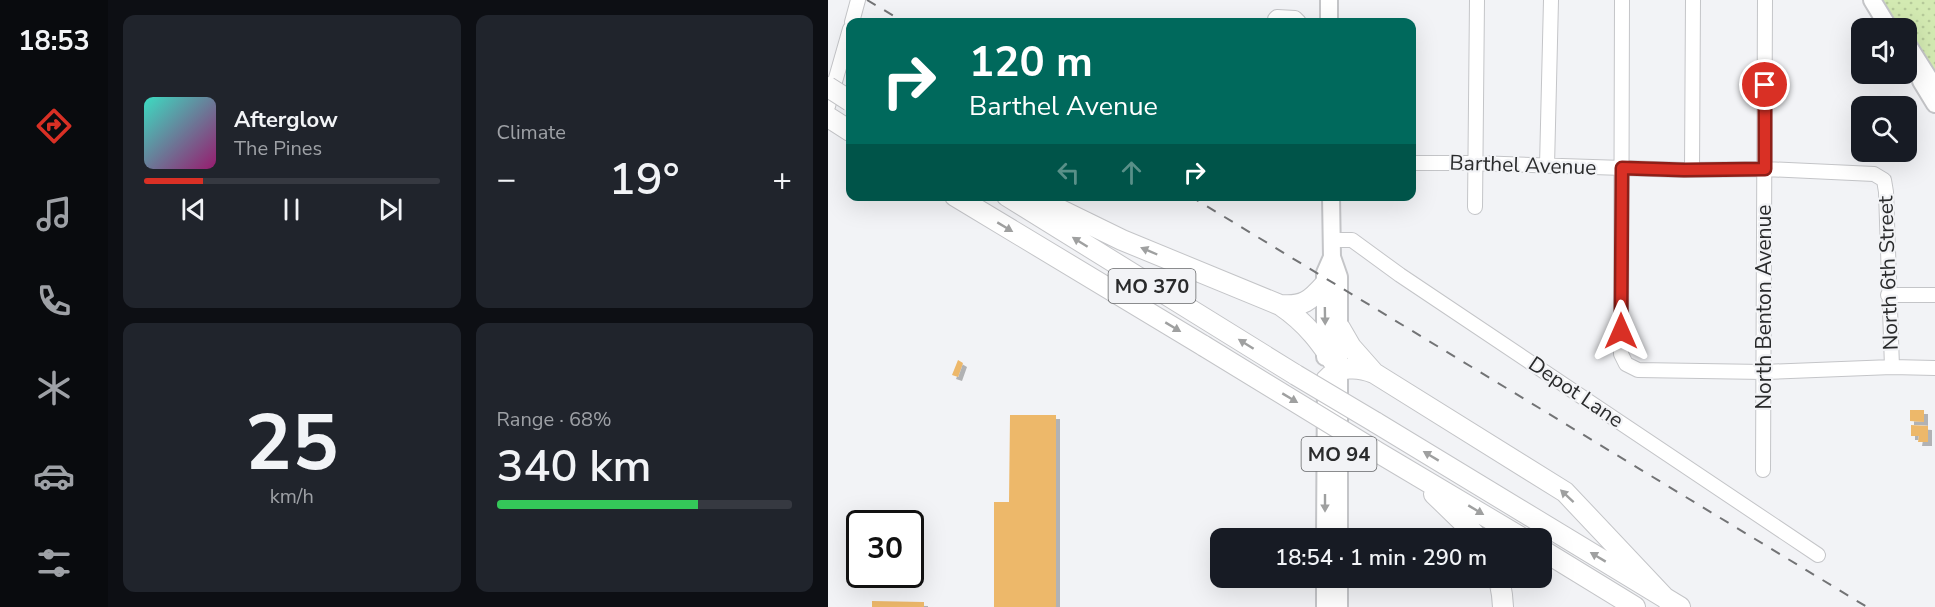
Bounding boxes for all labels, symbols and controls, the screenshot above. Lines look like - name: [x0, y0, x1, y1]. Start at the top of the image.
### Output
- map controls: [1851, 18, 1917, 162]
- button: sound: [1851, 18, 1917, 84]
- text: 18:53: [18, 23, 90, 60]
- text: 120 m: [969, 34, 1093, 91]
- icon: right: [870, 42, 948, 120]
- pin: [1739, 59, 1790, 110]
- icon: arrive: [1748, 68, 1781, 101]
- text: Barthel Avenue: [969, 88, 1158, 125]
- button: search: [1851, 96, 1917, 162]
- icon: directions: [33, 105, 75, 147]
- text: Afterglow: [234, 105, 338, 135]
- text: Climate: [497, 119, 566, 146]
- text: The Pines: [234, 135, 322, 162]
- street label: Barthel Avenue: [1449, 148, 1597, 182]
- text: 19°: [609, 149, 680, 210]
- icon: left: [1052, 156, 1085, 189]
- icon: ahead: [1115, 156, 1148, 189]
- icon: right: [1178, 156, 1211, 189]
- text: −: [497, 157, 516, 202]
- text: +: [772, 157, 792, 202]
- icon: music: [33, 193, 75, 235]
- icon: previous: [177, 193, 210, 226]
- icon: pause: [275, 193, 308, 226]
- icon: next: [374, 193, 407, 226]
- street label: North 6th Street: [1871, 195, 1905, 351]
- street label: North Benton Avenue: [1750, 205, 1778, 409]
- one-way arrow: [997, 222, 1013, 233]
- one-way arrow: [1072, 236, 1089, 247]
- one-way arrow: [1140, 246, 1158, 256]
- road number: MO 370: [1108, 269, 1196, 303]
- icon: phone: [33, 280, 75, 322]
- position arrow: [1589, 299, 1653, 363]
- one-way arrow: [1320, 307, 1330, 326]
- one-way arrow: [1165, 321, 1181, 332]
- one-way arrow: [1238, 339, 1254, 350]
- street label: Depot Lane: [1523, 350, 1629, 434]
- icon: climate: [33, 367, 75, 409]
- text: 25: [245, 390, 339, 497]
- one-way arrow: [1282, 393, 1299, 403]
- text: Range · 68%: [497, 406, 612, 433]
- text: 340 km: [497, 436, 652, 497]
- road number: MO 94: [1302, 437, 1376, 471]
- one-way arrow: [1423, 451, 1439, 462]
- icon: car: [33, 455, 75, 497]
- text: km/h: [270, 483, 314, 510]
- one-way arrow: [1560, 489, 1575, 503]
- one-way arrow: [1320, 494, 1330, 513]
- one-way arrow: [1468, 505, 1484, 516]
- speed limit sign: 30: [846, 510, 924, 588]
- icon: filters: [33, 542, 75, 584]
- text: 18:54 · 1 min · 290 m: [1275, 543, 1487, 573]
- one-way arrow: [1590, 552, 1606, 563]

